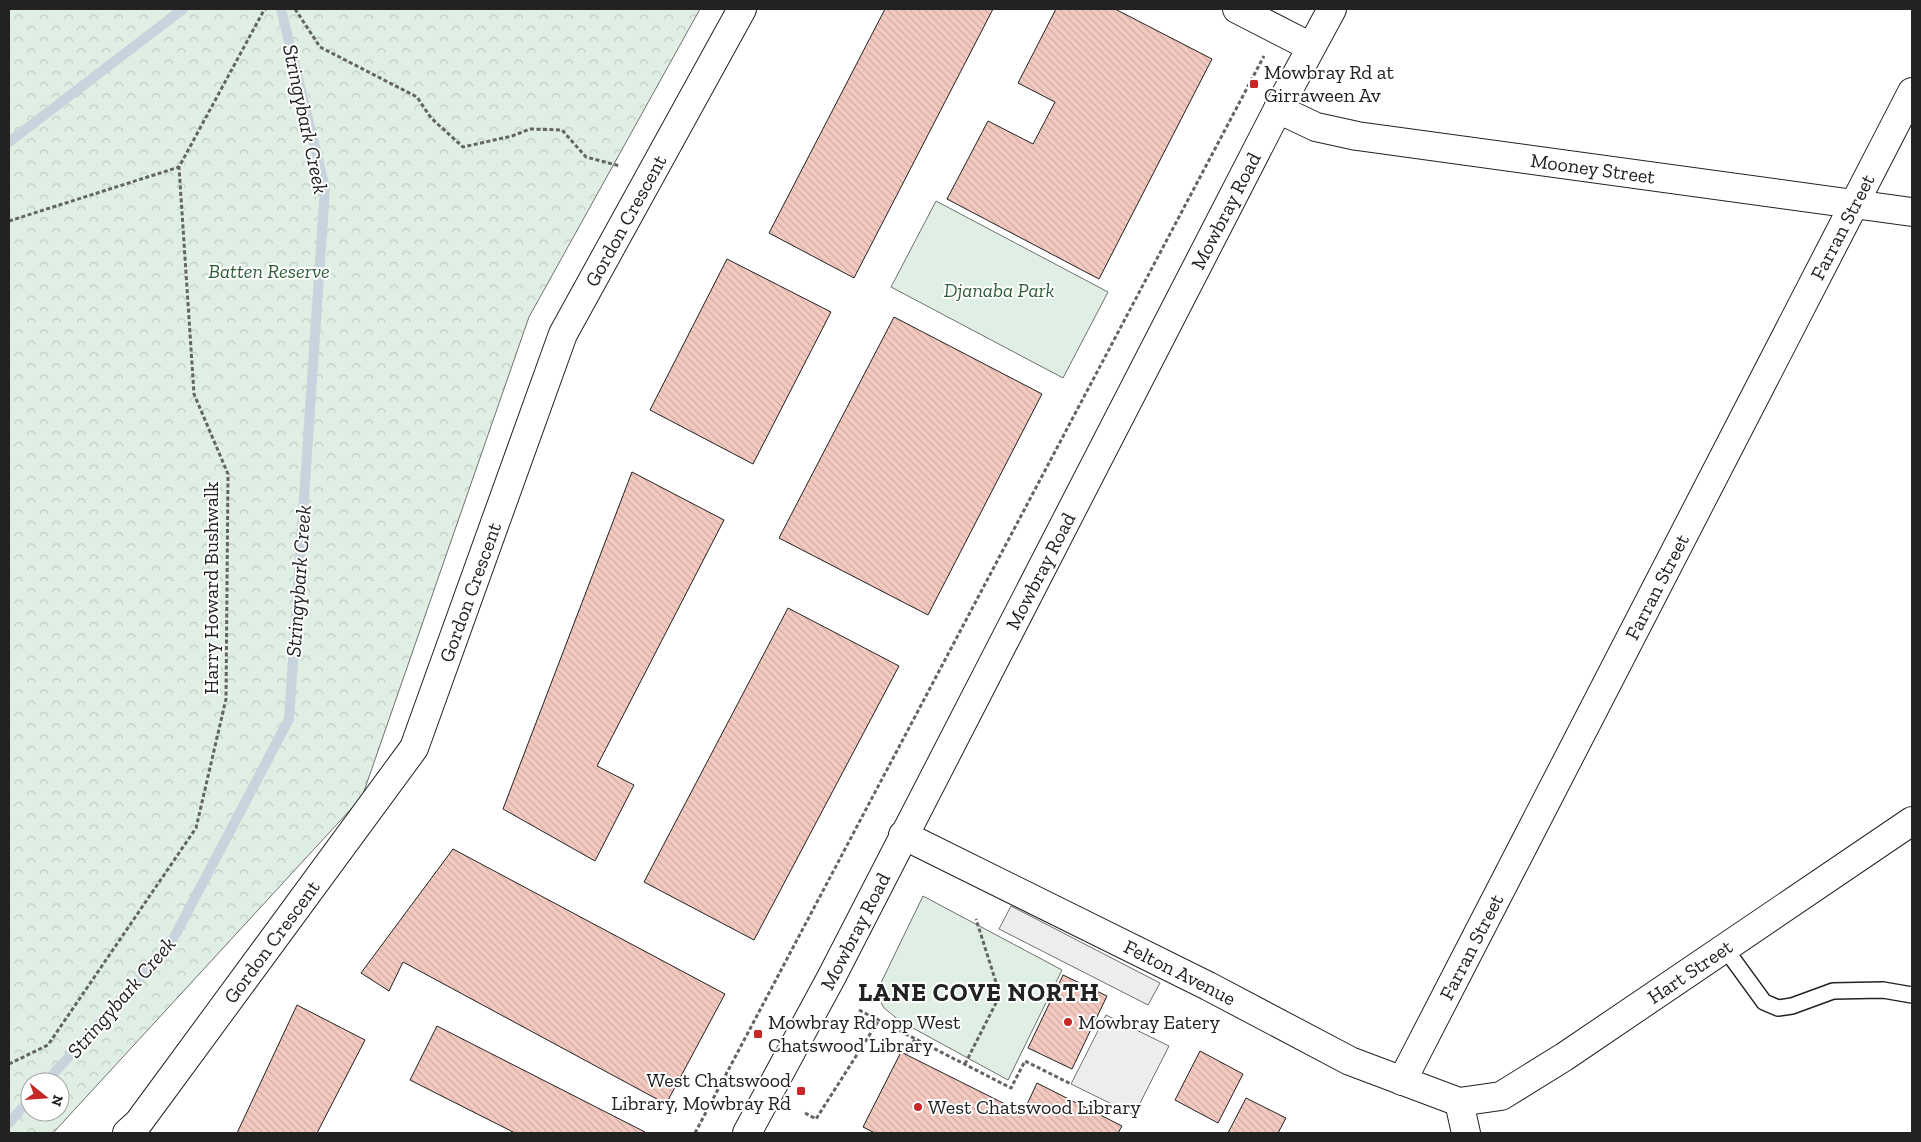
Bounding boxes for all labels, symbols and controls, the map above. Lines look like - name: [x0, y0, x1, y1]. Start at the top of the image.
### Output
- water label: Stringybark Creek: [278, 42, 334, 196]
- place label: Mowbray Rd at Girraween Av: [1264, 60, 1395, 107]
- marker: Mowbray Rd at Girraween Av: [1248, 78, 1260, 90]
- street label: Mowbray Road: [1186, 148, 1266, 273]
- street label: Mooney Street: [1529, 148, 1657, 189]
- street label: Gordon Crescent: [580, 150, 672, 291]
- street label: Farran Street: [1805, 169, 1880, 284]
- park label: Batten Reserve: [208, 259, 330, 283]
- park label: Djanaba Park: [944, 278, 1054, 302]
- street label: Harry Howard Bushwalk: [199, 481, 223, 694]
- water label: Stringybark Creek: [280, 504, 316, 658]
- street label: Mowbray Road: [1000, 508, 1080, 633]
- street label: Gordon Crescent: [434, 519, 506, 665]
- street label: Farran Street: [1620, 529, 1694, 644]
- street label: Mowbray Road: [815, 869, 895, 994]
- street label: Gordon Crescent: [218, 875, 325, 1008]
- street label: Farran Street: [1434, 889, 1509, 1004]
- water label: Stringybark Creek: [62, 931, 180, 1063]
- street label: Felton Avenue: [1120, 934, 1240, 1010]
- street label: Hart Street: [1643, 934, 1738, 1009]
- district label: LANE COVE NORTH: [858, 977, 1100, 1007]
- place label: Mowbray Rd opp West Chatswood Library: [768, 1010, 961, 1057]
- place label: Mowbray Eatery: [1078, 1010, 1221, 1034]
- marker: Mowbray Eatery: [1062, 1016, 1074, 1028]
- marker: Mowbray Rd opp West Chatswood Library: [752, 1028, 764, 1040]
- place label: West Chatswood Library, Mowbray Rd: [611, 1068, 791, 1115]
- north arrow: [20, 1072, 70, 1122]
- marker: West Chatswood Library, Mowbray Rd: [795, 1085, 807, 1097]
- text: N: [47, 1093, 67, 1109]
- place label: West Chatswood Library: [928, 1095, 1142, 1119]
- marker: West Chatswood Library: [912, 1101, 924, 1113]

